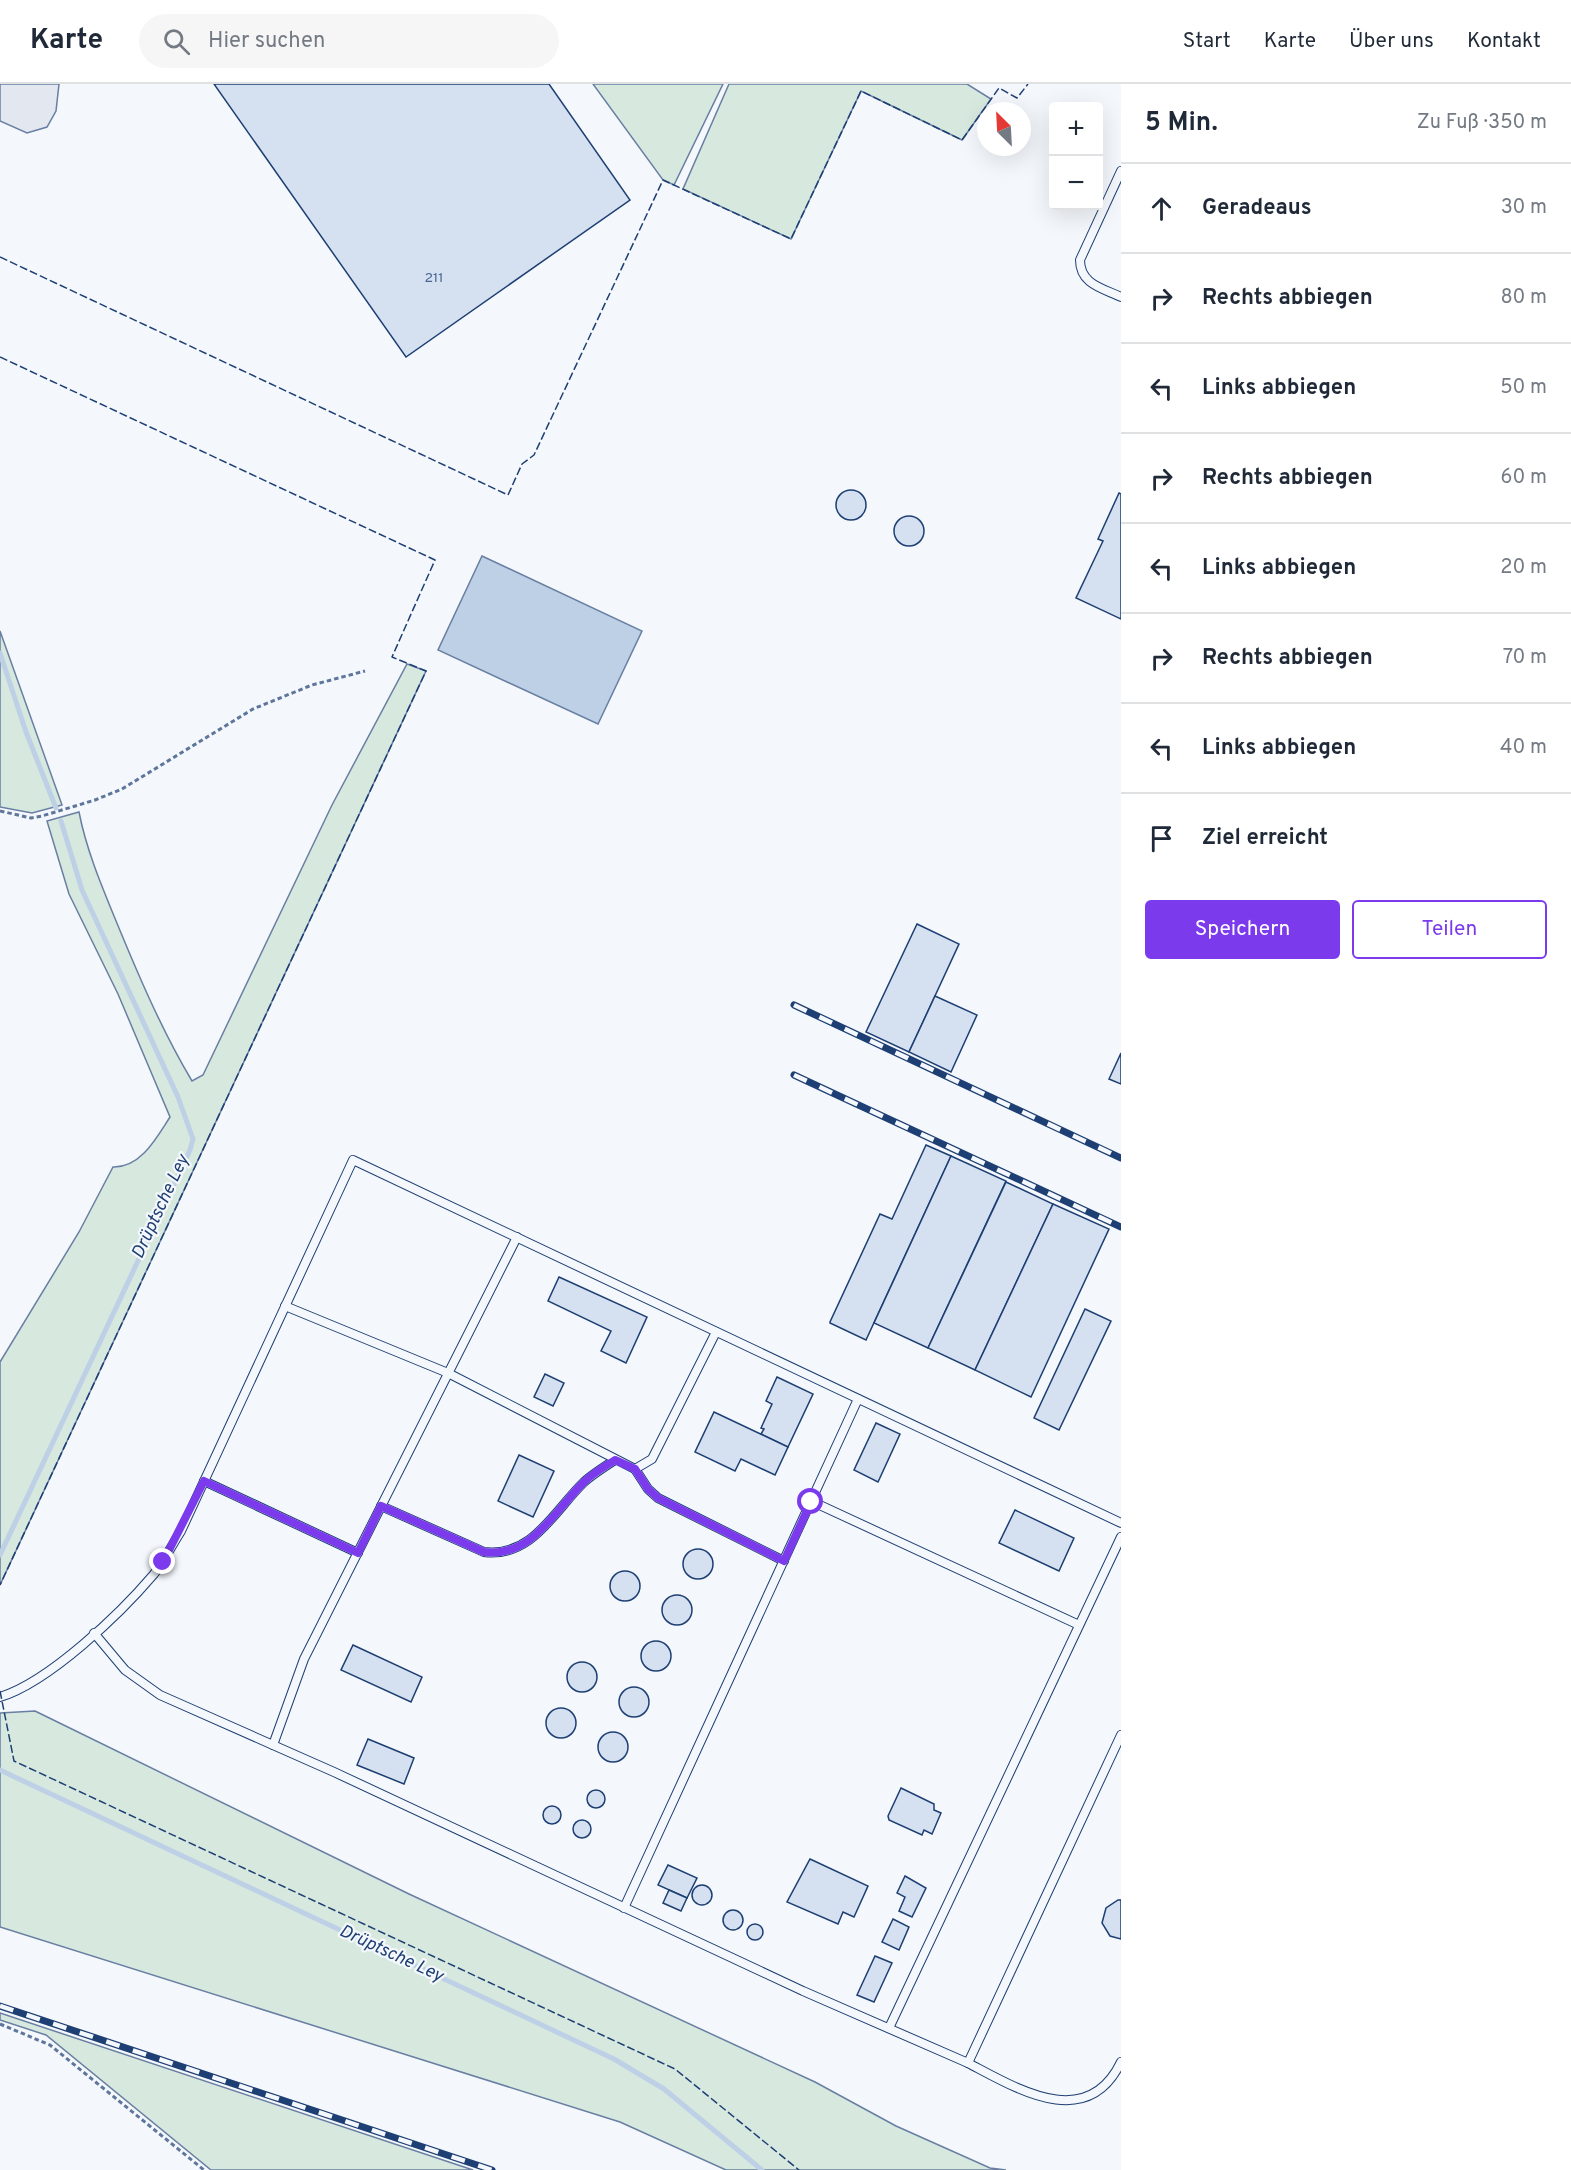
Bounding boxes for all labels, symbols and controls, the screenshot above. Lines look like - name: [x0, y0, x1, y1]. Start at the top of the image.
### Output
- search box: [139, 14, 559, 68]
- text: Karte: [30, 23, 103, 59]
- icon: search: [160, 25, 193, 58]
- text: Hier suchen: [208, 28, 325, 55]
- text: Start: [1183, 28, 1231, 55]
- text: Karte: [1264, 28, 1316, 55]
- text: Über uns: [1349, 28, 1434, 55]
- text: Kontakt: [1467, 28, 1541, 55]
- north arrow: [977, 102, 1031, 156]
- map controls: [1049, 102, 1103, 210]
- button: +: [1049, 102, 1103, 156]
- text: 5 Min.: [1145, 107, 1218, 140]
- text: Zu Fuß · 350 m: [1417, 110, 1547, 136]
- button: −: [1049, 156, 1103, 210]
- icon: ahead: [1145, 192, 1178, 225]
- text: Geradeaus: [1202, 195, 1312, 222]
- text: 30 m: [1501, 195, 1547, 221]
- house number: 211: [424, 270, 444, 287]
- icon: right: [1145, 282, 1178, 315]
- text: Rechts abbiegen: [1202, 285, 1373, 312]
- text: 80 m: [1501, 285, 1547, 311]
- icon: left: [1145, 372, 1178, 405]
- text: Links abbiegen: [1202, 375, 1356, 402]
- text: 50 m: [1500, 375, 1547, 401]
- icon: right: [1145, 462, 1178, 495]
- text: Rechts abbiegen: [1202, 465, 1373, 492]
- text: 60 m: [1501, 465, 1547, 491]
- icon: left: [1145, 552, 1178, 585]
- text: Links abbiegen: [1202, 555, 1356, 582]
- text: 20 m: [1500, 555, 1547, 581]
- icon: right: [1145, 642, 1178, 675]
- text: Rechts abbiegen: [1202, 645, 1373, 672]
- text: 70 m: [1503, 645, 1547, 671]
- icon: left: [1145, 732, 1178, 765]
- text: Links abbiegen: [1202, 735, 1356, 762]
- text: 40 m: [1500, 735, 1547, 761]
- icon: arrive: [1145, 822, 1178, 855]
- text: Ziel erreicht: [1202, 825, 1328, 852]
- button: Speichern: [1145, 900, 1340, 959]
- button: Teilen: [1352, 900, 1547, 959]
- water label: Drüptsche Ley: [127, 1150, 196, 1263]
- route start: [797, 1488, 823, 1514]
- route end: [149, 1548, 175, 1574]
- water label: Drüptsche Ley: [335, 1920, 448, 1989]

